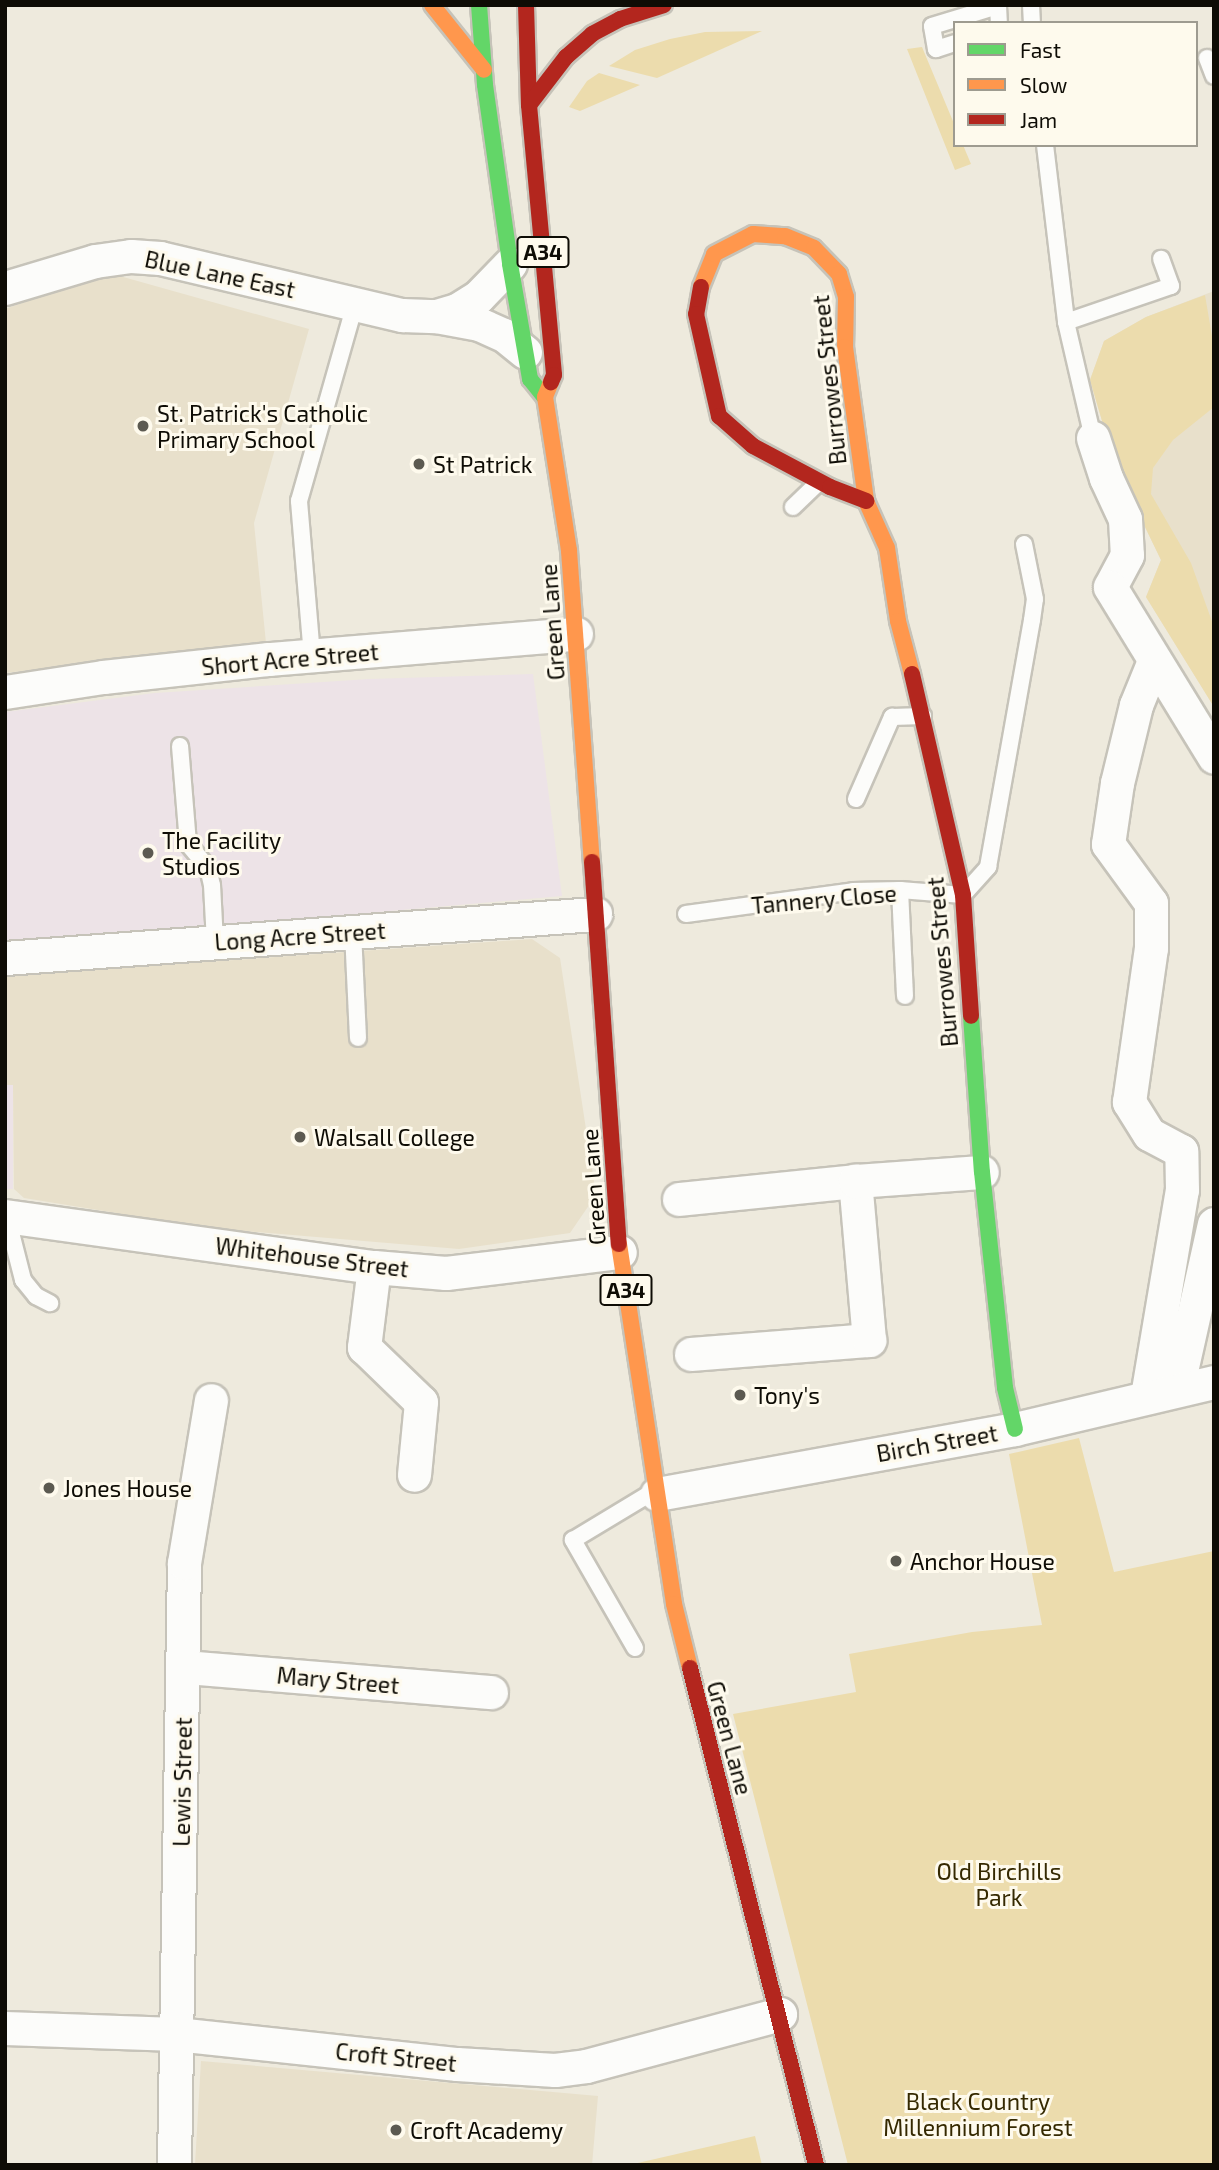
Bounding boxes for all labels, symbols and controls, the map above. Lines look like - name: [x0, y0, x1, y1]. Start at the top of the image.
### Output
- legend: [953, 21, 1198, 147]
- text: Fast: [1020, 37, 1061, 62]
- text: Slow: [1020, 72, 1067, 97]
- text: Jam: [1020, 107, 1057, 132]
- road number: A34: [515, 234, 571, 270]
- street label: Blue Lane East: [142, 245, 298, 303]
- street label: Burrowes Street: [806, 294, 852, 466]
- place label: St. Patrick's Catholic Primary School: [157, 399, 368, 453]
- marker: St. Patrick's Catholic Primary School: [135, 418, 151, 434]
- place label: St Patrick: [433, 450, 532, 478]
- marker: St Patrick: [411, 456, 427, 472]
- street label: Green Lane: [534, 563, 570, 681]
- street label: Short Acre Street: [200, 637, 380, 681]
- place label: The Facility Studios: [162, 826, 281, 880]
- marker: The Facility Studios: [140, 845, 156, 861]
- street label: Burrowes Street: [921, 876, 963, 1048]
- street label: Tannery Close: [750, 879, 898, 919]
- street label: Long Acre Street: [213, 916, 387, 956]
- place label: Walsall College: [314, 1123, 475, 1151]
- street label: Green Lane: [575, 1128, 611, 1246]
- marker: Walsall College: [292, 1129, 308, 1145]
- street label: Whitehouse Street: [214, 1231, 410, 1283]
- road number: A34: [598, 1272, 654, 1308]
- place label: Tony's: [754, 1381, 820, 1409]
- marker: Tony's: [732, 1387, 748, 1403]
- street label: Birch Street: [874, 1419, 1000, 1467]
- place label: Jones House: [63, 1474, 192, 1502]
- marker: Jones House: [41, 1480, 57, 1496]
- place label: Anchor House: [910, 1547, 1055, 1575]
- marker: Anchor House: [888, 1553, 904, 1569]
- street label: Mary Street: [275, 1661, 401, 1699]
- street label: Green Lane: [702, 1678, 758, 1798]
- street label: Lewis Street: [167, 1717, 197, 1847]
- park label: Old Birchills Park: [936, 1857, 1062, 1911]
- street label: Croft Street: [334, 2037, 458, 2077]
- park label: Black Country Millennium Forest: [883, 2087, 1073, 2141]
- place label: Croft Academy: [410, 2116, 564, 2144]
- marker: Croft Academy: [388, 2122, 404, 2138]

